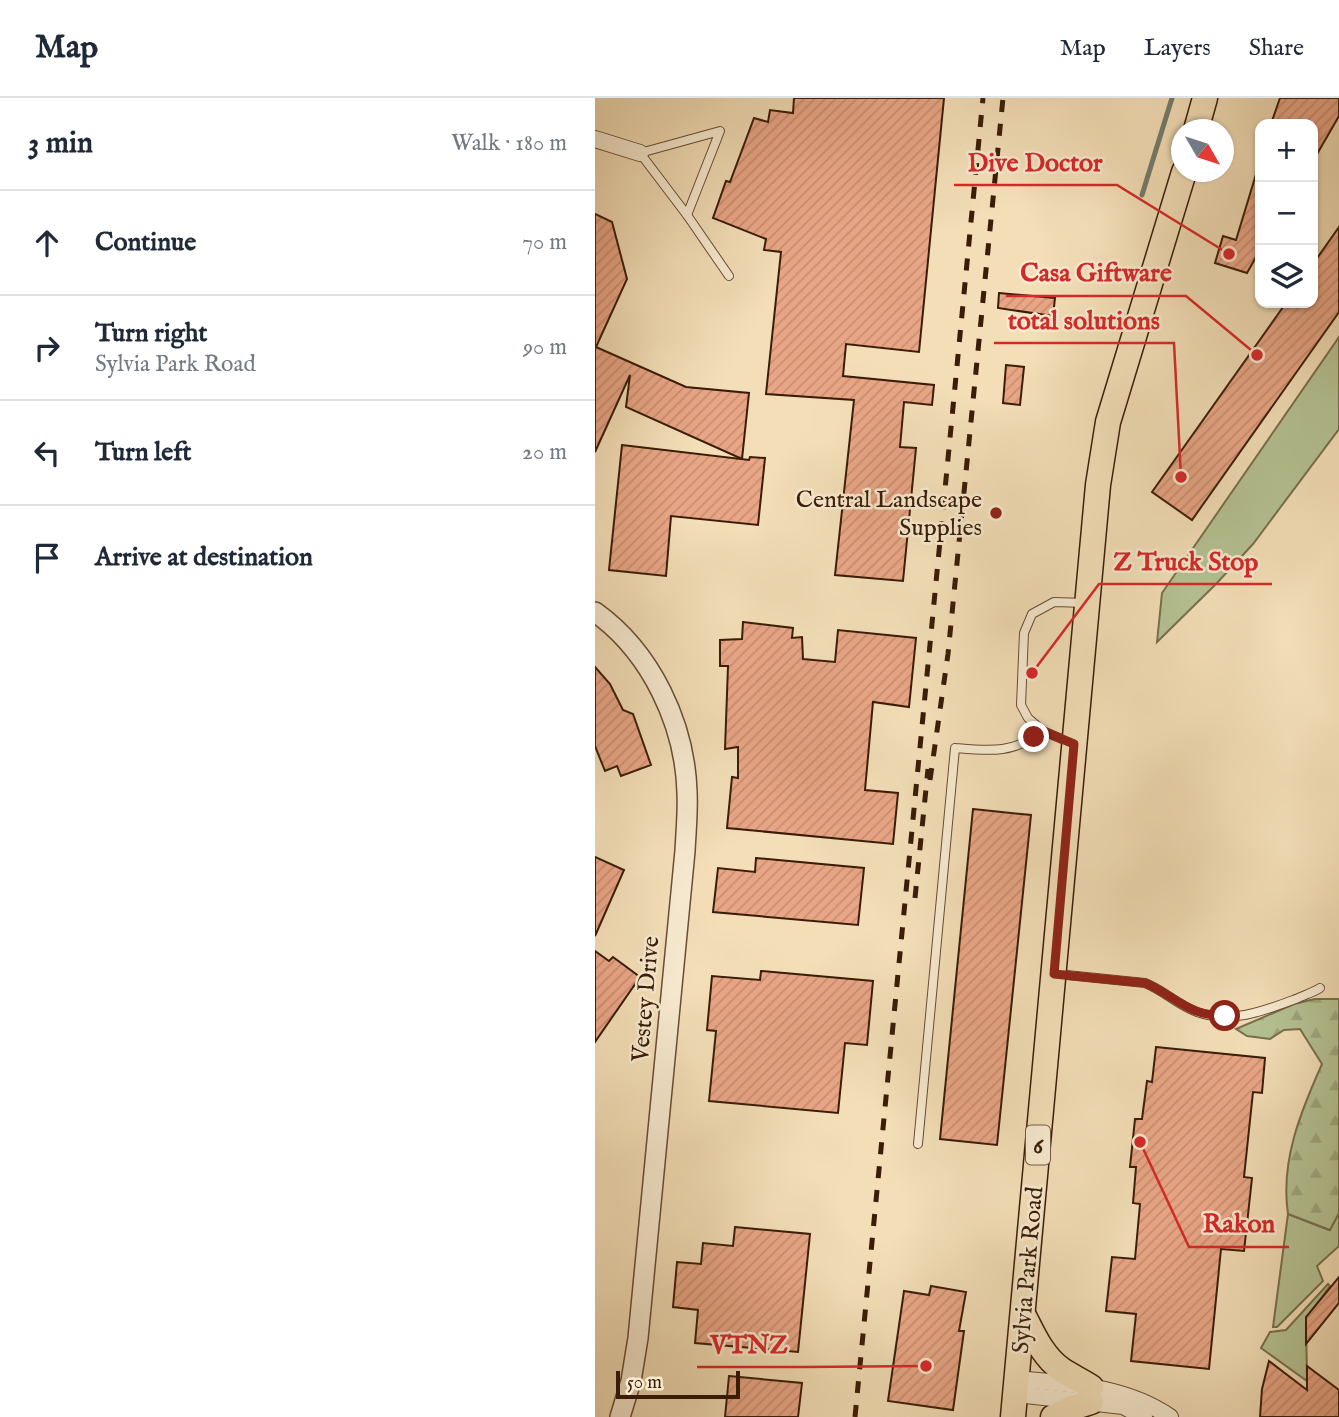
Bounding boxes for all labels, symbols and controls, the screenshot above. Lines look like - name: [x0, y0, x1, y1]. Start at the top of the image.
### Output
- text: Map: [35, 27, 98, 69]
- text: Map: [1060, 33, 1106, 64]
- text: Layers: [1144, 33, 1211, 64]
- text: Share: [1249, 33, 1304, 64]
- north arrow: [1171, 119, 1234, 182]
- map controls: [1255, 119, 1318, 308]
- button: +: [1255, 119, 1318, 182]
- text: 3 min: [28, 125, 93, 163]
- text: Walk · 180 m: [451, 129, 567, 158]
- callout: Dive Doctor: [954, 138, 1117, 185]
- text: Dive Doctor: [967, 147, 1103, 180]
- button: −: [1255, 182, 1318, 245]
- icon: ahead: [28, 224, 66, 262]
- text: Continue: [95, 226, 196, 259]
- text: 70 m: [522, 228, 567, 257]
- button: layers: [1255, 245, 1318, 308]
- callout: Casa Giftware: [1006, 249, 1186, 296]
- text: Casa Giftware: [1020, 257, 1172, 290]
- callout: total solutions: [994, 296, 1174, 343]
- text: total solutions: [1008, 305, 1160, 338]
- text: Turn right: [95, 317, 208, 350]
- icon: right: [28, 329, 66, 367]
- text: 90 m: [523, 333, 567, 362]
- text: Sylvia Park Road: [95, 350, 256, 379]
- icon: left: [28, 434, 66, 472]
- text: Turn left: [95, 436, 192, 469]
- text: 20 m: [522, 438, 567, 467]
- place label: Central Landscape Supplies: [796, 485, 982, 544]
- marker: Central Landscape Supplies: [988, 505, 1004, 521]
- callout: Z Truck Stop: [1099, 537, 1272, 584]
- icon: arrive: [28, 539, 66, 577]
- text: Arrive at destination: [95, 541, 313, 574]
- text: Z Truck Stop: [1114, 546, 1258, 579]
- route end: [1018, 721, 1049, 752]
- street label: Vestey Drive: [625, 935, 667, 1064]
- route start: [1209, 1000, 1240, 1031]
- road number: 6: [1026, 1126, 1050, 1164]
- street label: Sylvia Park Road: [1006, 1185, 1051, 1355]
- callout: Rakon: [1189, 1200, 1289, 1247]
- text: Rakon: [1203, 1208, 1275, 1241]
- callout: VTNZ: [697, 1320, 802, 1367]
- text: VTNZ: [709, 1329, 788, 1362]
- scale bar: [616, 1368, 740, 1400]
- text: 50 m: [627, 1371, 662, 1395]

